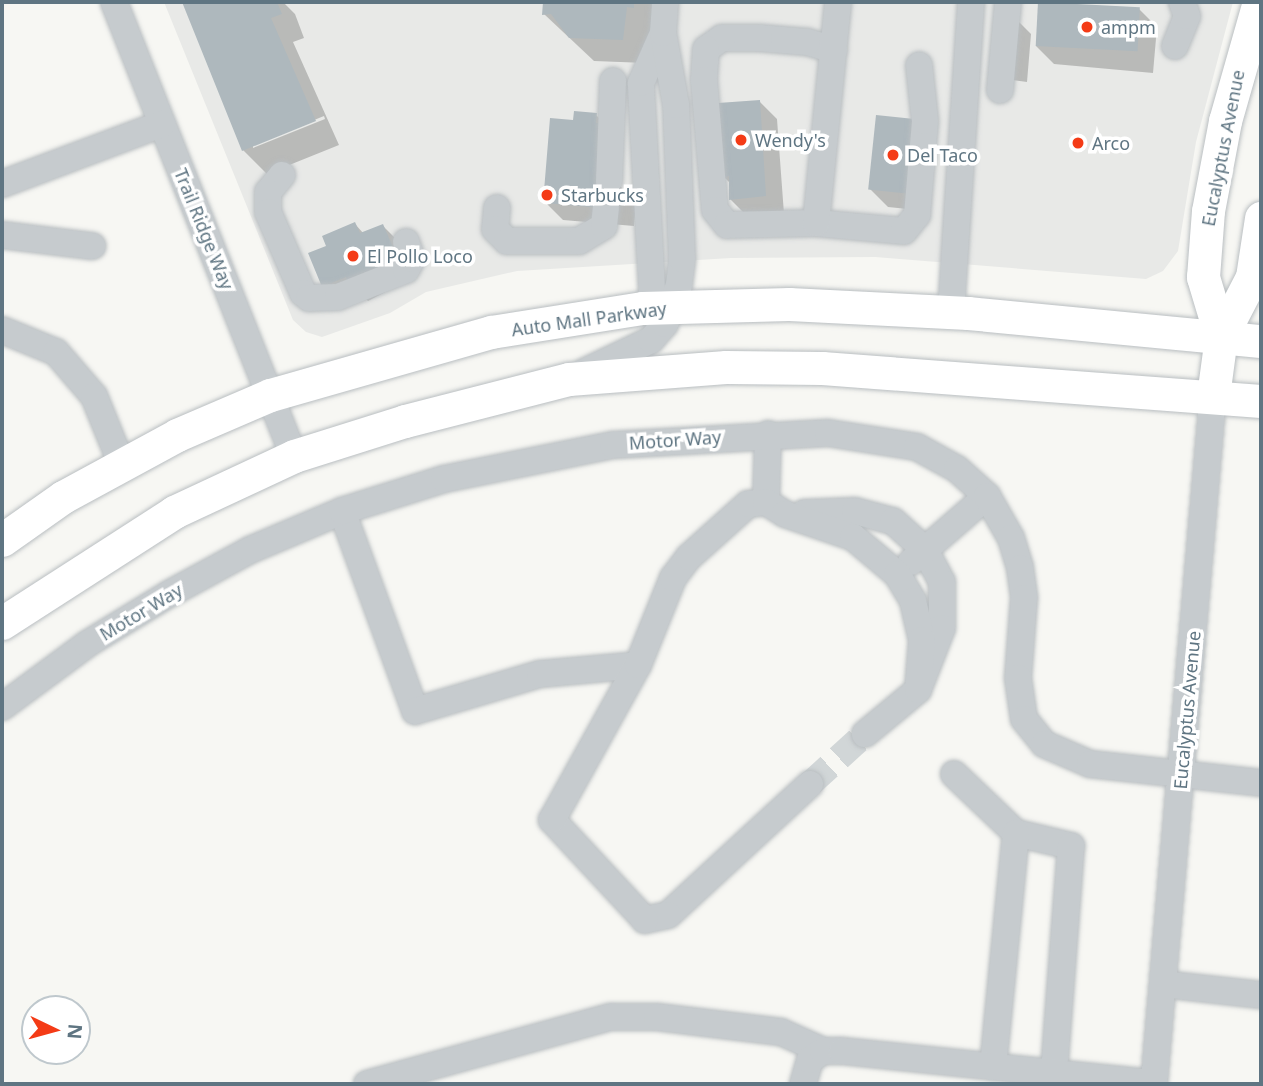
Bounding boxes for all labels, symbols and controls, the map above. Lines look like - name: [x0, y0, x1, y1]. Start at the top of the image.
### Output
- place label: ampm: [1101, 16, 1156, 38]
- marker: ampm: [1079, 19, 1095, 35]
- street label: Eucalyptus Avenue: [1197, 68, 1249, 228]
- place label: Wendy's: [755, 129, 826, 151]
- marker: Wendy's: [733, 132, 749, 148]
- place label: Arco: [1092, 132, 1130, 154]
- marker: Arco: [1070, 135, 1086, 151]
- place label: Del Taco: [907, 144, 978, 166]
- marker: Del Taco: [885, 147, 901, 163]
- street label: Trail Ridge Way: [170, 165, 238, 293]
- place label: Starbucks: [561, 184, 644, 206]
- marker: Starbucks: [539, 187, 555, 203]
- place label: El Pollo Loco: [367, 245, 473, 267]
- marker: El Pollo Loco: [345, 248, 361, 264]
- street label: Auto Mall Parkway: [510, 297, 668, 341]
- street label: Motor Way: [628, 426, 722, 454]
- street label: Motor Way: [96, 579, 186, 645]
- street label: Eucalyptus Avenue: [1169, 630, 1205, 790]
- north arrow: [21, 995, 91, 1065]
- text: N: [61, 1023, 89, 1040]

